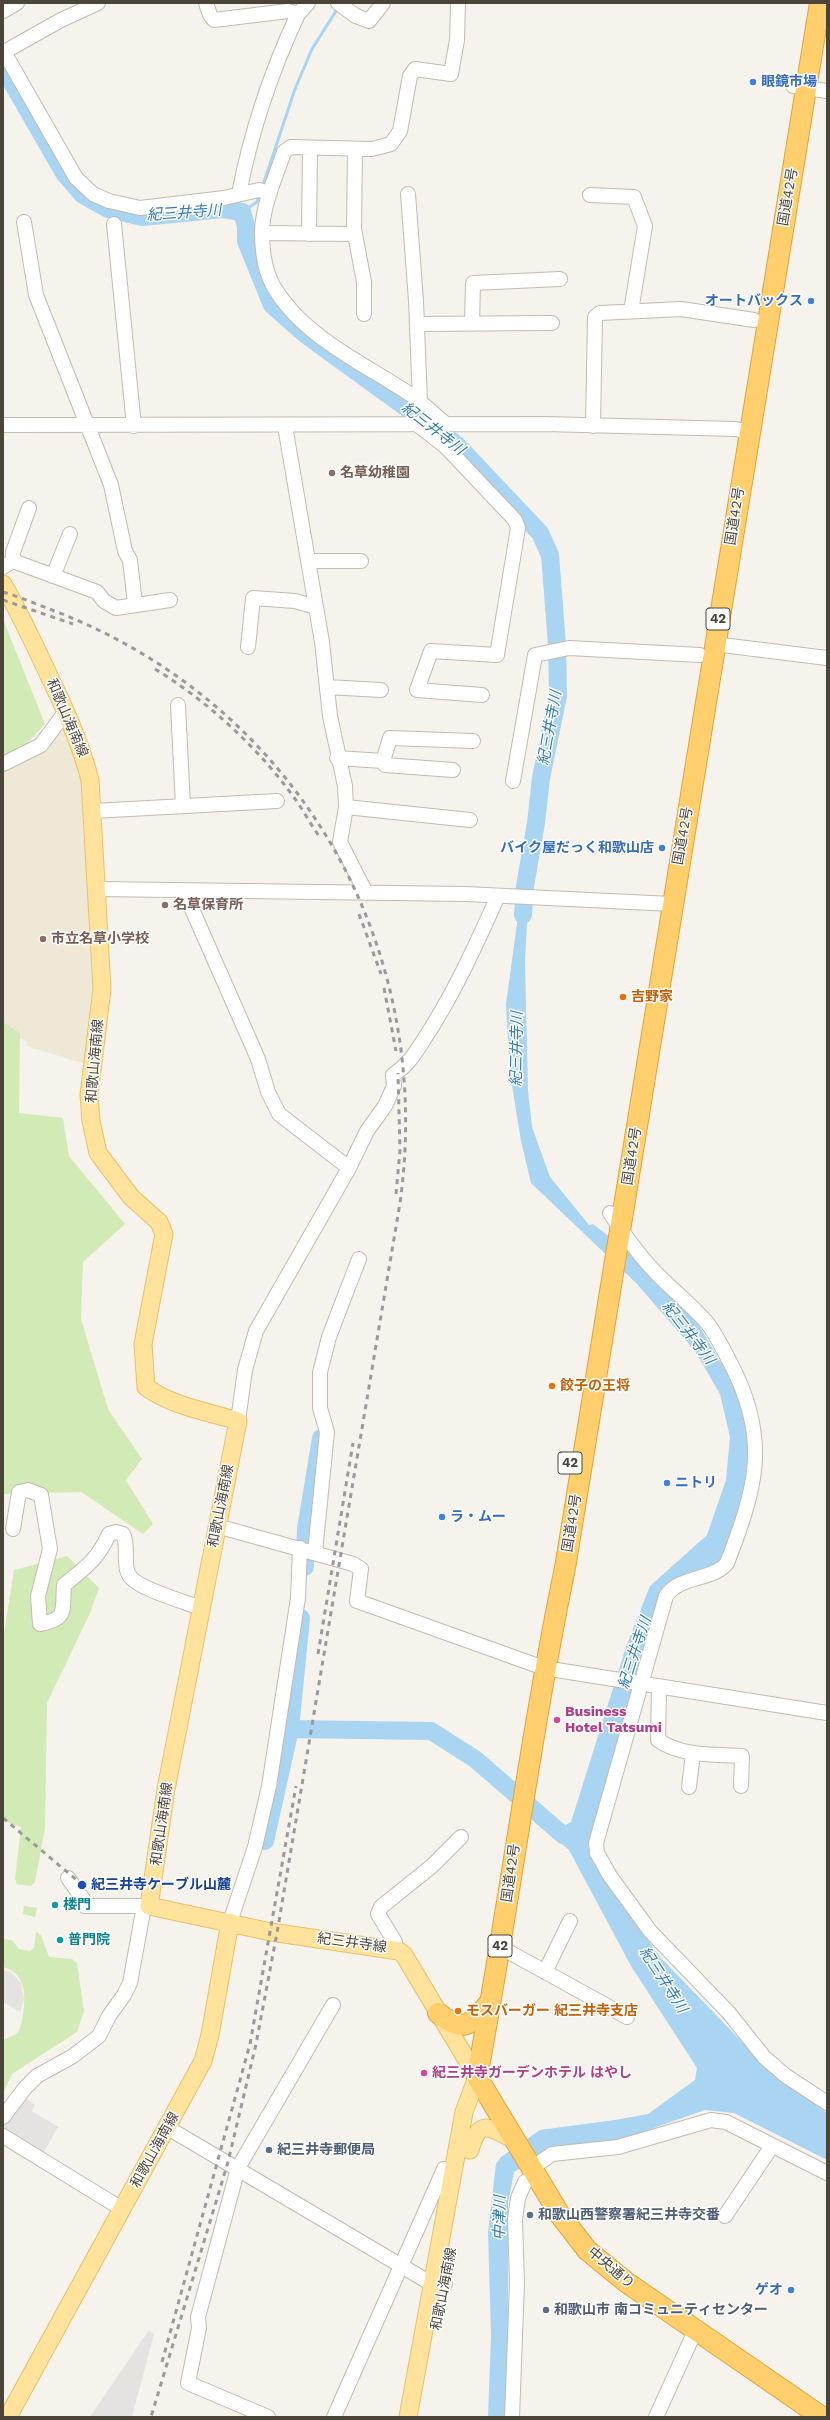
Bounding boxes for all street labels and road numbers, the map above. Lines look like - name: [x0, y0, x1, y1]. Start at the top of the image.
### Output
- street label: 国道42号: [775, 167, 801, 227]
- street label: 国道42号: [722, 486, 748, 546]
- road number: 42: [706, 608, 730, 630]
- street label: 和歌山海南線: [43, 676, 91, 760]
- street label: 国道42号: [670, 806, 696, 866]
- street label: 和歌山海南線: [83, 1018, 107, 1104]
- street label: 国道42号: [619, 1126, 645, 1186]
- road number: 42: [558, 1452, 582, 1474]
- street label: 和歌山海南線: [205, 1463, 237, 1549]
- street label: 国道42号: [559, 1493, 585, 1553]
- street label: 和歌山海南線: [148, 1781, 176, 1867]
- street label: 国道42号: [499, 1843, 523, 1903]
- street label: 紀三井寺線: [316, 1930, 388, 1956]
- road number: 42: [488, 1935, 512, 1957]
- street label: 和歌山海南線: [127, 2109, 183, 2191]
- street label: 中央通り: [584, 2244, 638, 2292]
- street label: 和歌山海南線: [428, 2246, 460, 2332]

